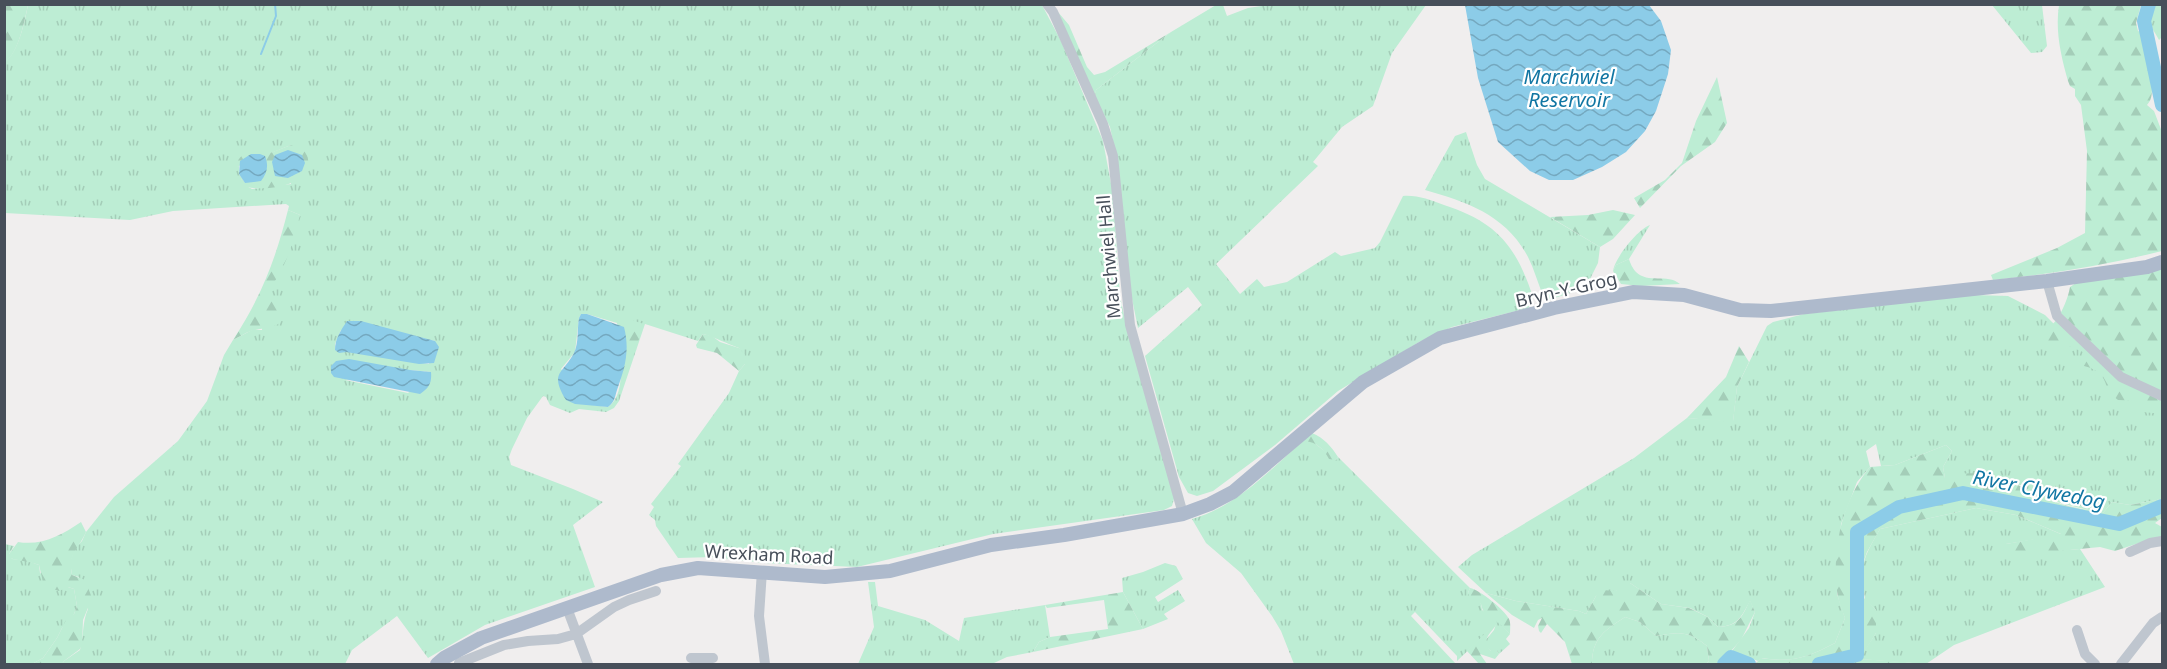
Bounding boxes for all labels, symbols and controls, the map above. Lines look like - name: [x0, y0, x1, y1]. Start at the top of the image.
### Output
- water label: Marchwiel Reservoir: [1523, 63, 1615, 113]
- street label: Marchwiel Hall: [1091, 194, 1125, 320]
- street label: Bryn-Y-Grog: [1513, 266, 1619, 312]
- water label: River Clywedog: [1971, 463, 2108, 515]
- street label: Wrexham Road: [704, 539, 834, 569]

